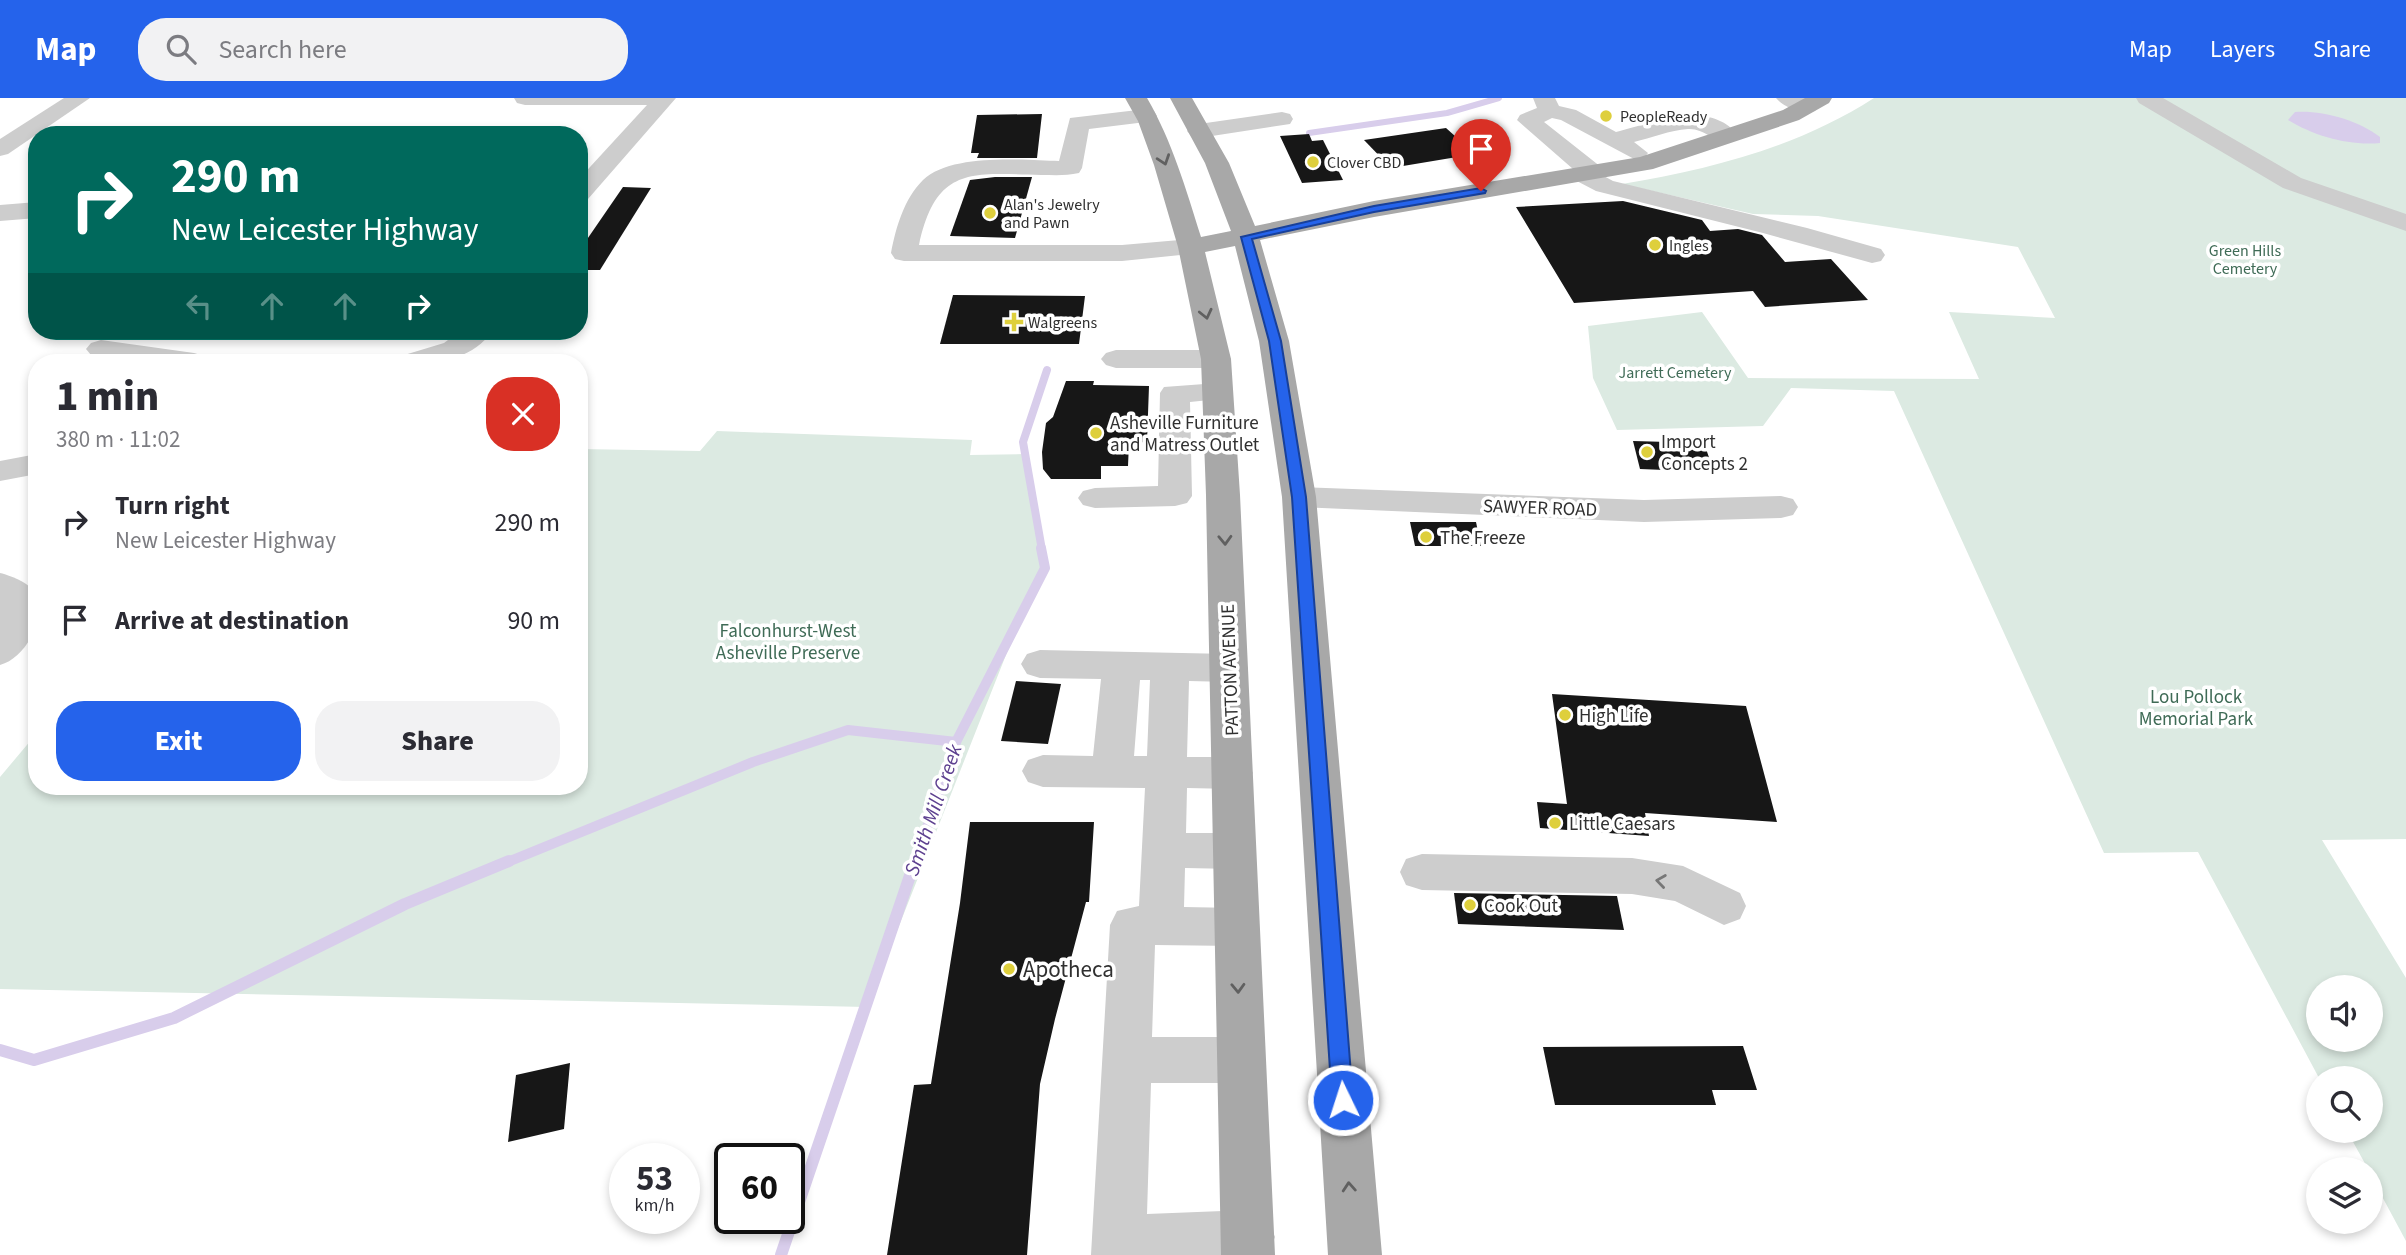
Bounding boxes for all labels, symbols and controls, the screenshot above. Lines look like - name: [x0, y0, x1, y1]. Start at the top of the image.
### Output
- search box: [138, 18, 628, 81]
- text: Map: [35, 26, 96, 73]
- icon: search: [162, 30, 200, 68]
- text: Search here: [218, 31, 347, 68]
- text: Map: [2129, 32, 2172, 67]
- text: Layers: [2210, 32, 2275, 67]
- text: Share: [2313, 32, 2371, 67]
- place label: PeopleReady: [1620, 106, 1708, 128]
- marker: PeopleReady: [1598, 108, 1614, 124]
- pin: [1451, 119, 1511, 191]
- icon: arrive: [1462, 130, 1500, 168]
- text: 290 m: [171, 142, 300, 212]
- place label: Clover CBD: [1327, 152, 1401, 174]
- icon: right: [56, 154, 147, 245]
- one-way arrow: [1156, 154, 1170, 166]
- marker: Clover CBD: [1305, 154, 1321, 170]
- place label: Alan's Jewelry and Pawn: [1004, 194, 1100, 234]
- marker: Alan's Jewelry and Pawn: [982, 205, 998, 221]
- text: New Leicester Highway: [171, 207, 478, 253]
- place label: Ingles: [1669, 235, 1709, 257]
- marker: Ingles: [1647, 237, 1663, 253]
- park label: Green Hills Cemetery: [2209, 240, 2281, 280]
- icon: left: [180, 287, 218, 325]
- icon: ahead: [253, 287, 291, 325]
- icon: ahead: [326, 287, 364, 325]
- icon: right: [399, 287, 437, 325]
- one-way arrow: [1197, 308, 1212, 320]
- place label: Walgreens: [1028, 312, 1098, 334]
- marker: Walgreens: [1006, 314, 1022, 330]
- park label: Jarrett Cemetery: [1619, 362, 1732, 384]
- text: 1 min: [56, 367, 159, 427]
- button: close: [486, 377, 560, 451]
- place label: Asheville Furniture and Matress Outlet: [1110, 410, 1260, 459]
- text: 380 m · 11:02: [56, 423, 180, 456]
- marker: Asheville Furniture and Matress Outlet: [1088, 425, 1104, 441]
- place label: Import Concepts 2: [1661, 429, 1748, 478]
- marker: Import Concepts 2: [1639, 444, 1655, 460]
- text: Turn right: [115, 487, 230, 524]
- street label: SAWYER ROAD: [1482, 493, 1598, 524]
- icon: right: [56, 503, 94, 541]
- text: 290 m: [494, 504, 560, 541]
- text: New Leicester Highway: [115, 524, 336, 557]
- place label: The Freeze: [1440, 525, 1525, 552]
- marker: The Freeze: [1418, 529, 1434, 545]
- one-way arrow: [1217, 535, 1232, 546]
- icon: arrive: [56, 601, 94, 639]
- text: Arrive at destination: [115, 602, 349, 639]
- text: 90 m: [507, 602, 560, 639]
- street label: PATTON AVENUE: [1215, 603, 1246, 736]
- park label: Falconhurst-West Asheville Preserve: [716, 618, 860, 667]
- park label: Lou Pollock Memorial Park: [2139, 684, 2254, 733]
- button: Exit: [56, 701, 301, 781]
- button: Share: [315, 701, 560, 781]
- place label: High Life: [1579, 703, 1648, 730]
- marker: High Life: [1557, 707, 1573, 723]
- water label: Smith Mill Creek: [896, 739, 970, 880]
- place label: Little Caesars: [1569, 811, 1675, 838]
- marker: Little Caesars: [1547, 815, 1563, 831]
- one-way arrow: [1656, 873, 1667, 888]
- place label: Cook Out: [1484, 893, 1559, 920]
- marker: Cook Out: [1462, 897, 1478, 913]
- place label: Apotheca: [1023, 953, 1114, 986]
- marker: Apotheca: [1001, 961, 1017, 977]
- map controls: [2306, 975, 2383, 1234]
- button: sound: [2306, 975, 2383, 1052]
- one-way arrow: [1231, 983, 1246, 994]
- position arrow: [1306, 1063, 1380, 1137]
- button: search: [2306, 1066, 2383, 1143]
- speed limit sign: 60: [714, 1143, 805, 1234]
- text: 53: [636, 1154, 673, 1204]
- button: layers: [2306, 1157, 2383, 1234]
- one-way arrow: [1342, 1181, 1357, 1192]
- text: km/h: [635, 1193, 674, 1218]

